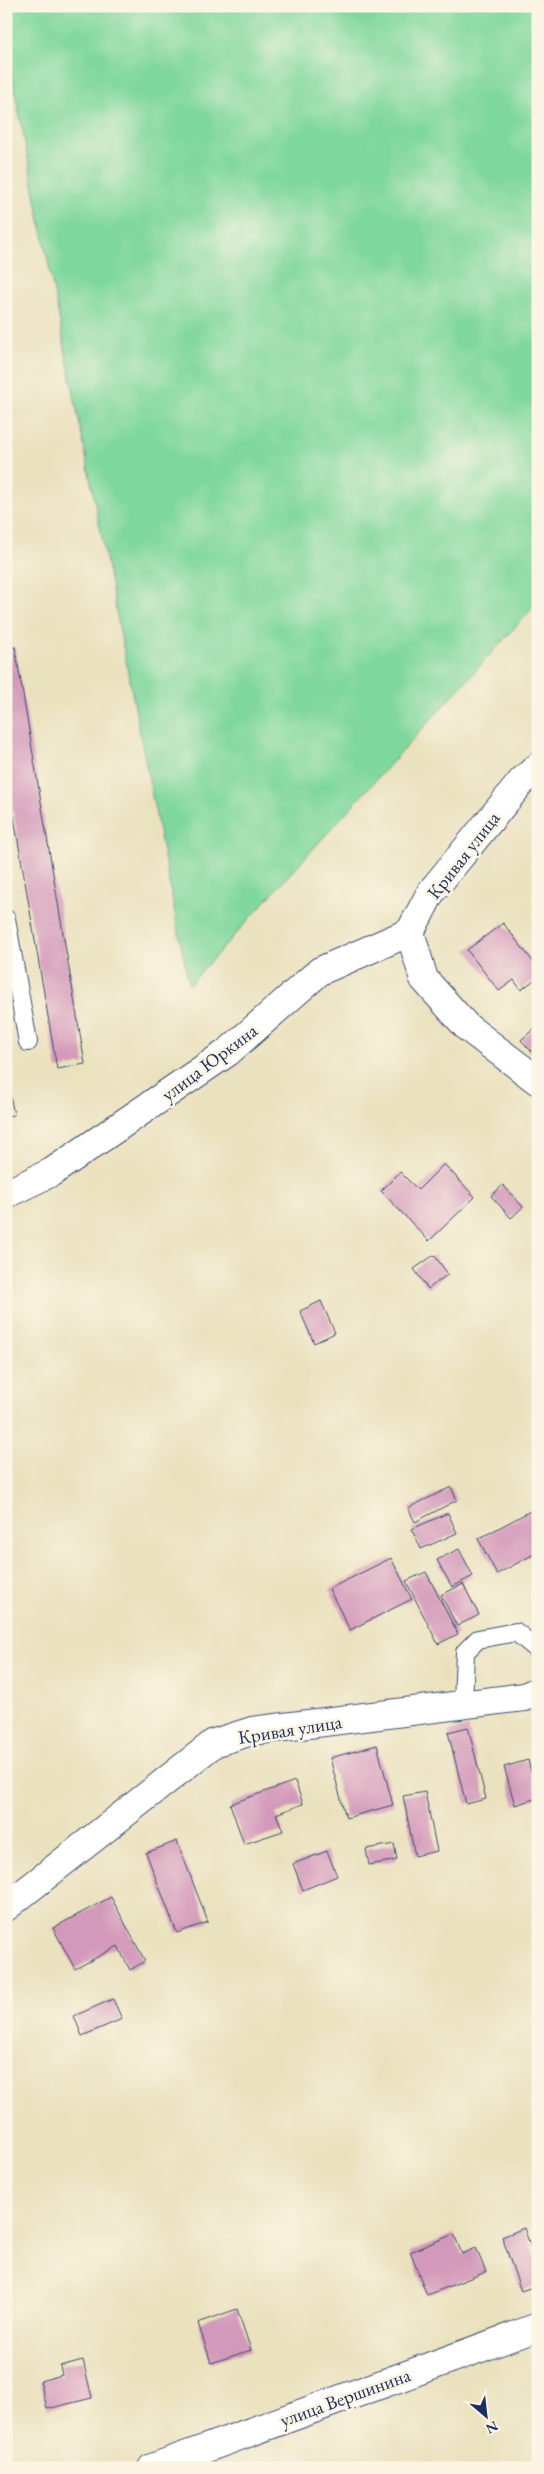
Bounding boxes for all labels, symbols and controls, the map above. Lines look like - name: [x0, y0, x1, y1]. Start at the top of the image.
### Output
- street label: Кривая улица: [421, 806, 506, 904]
- street label: улица Юркина: [156, 1018, 263, 1107]
- street label: Кривая улица: [236, 1709, 344, 1750]
- street label: улица Вершинина: [276, 2362, 414, 2433]
- north arrow: [462, 2392, 512, 2442]
- text: N: [482, 2417, 501, 2438]

